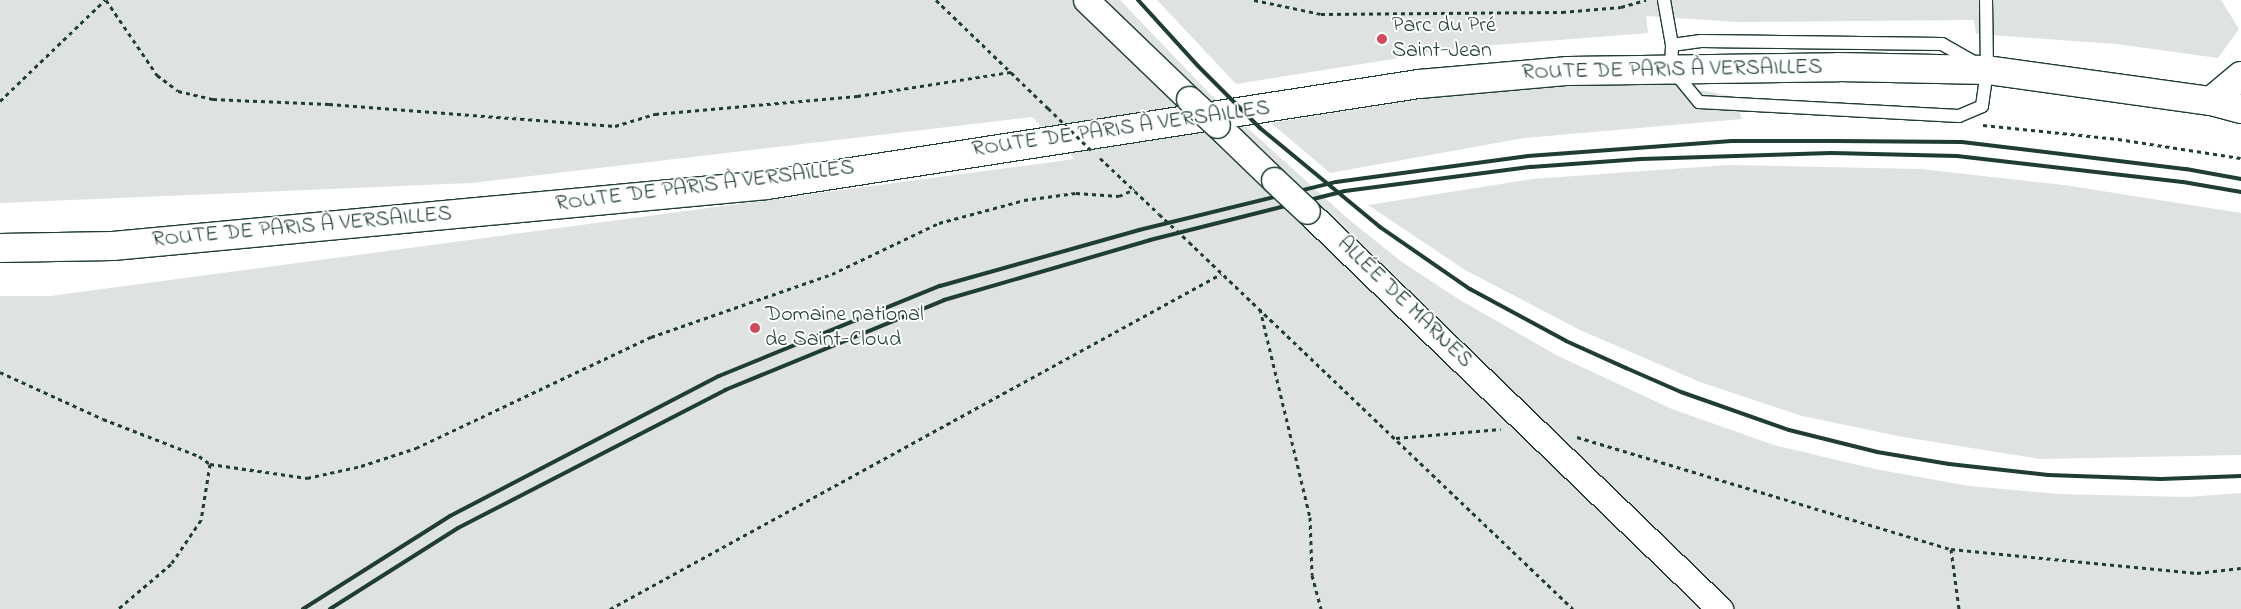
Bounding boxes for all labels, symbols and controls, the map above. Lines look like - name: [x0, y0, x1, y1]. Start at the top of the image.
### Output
- place label: Parc du Pré Saint-Jean: [1392, 13, 1496, 64]
- marker: Parc du Pré Saint-Jean: [1376, 33, 1388, 45]
- street label: ROUTE DE PARIS À VERSAILLES: [1522, 55, 1822, 87]
- street label: ROUTE DE PARIS À VERSAILLES: [970, 96, 1272, 164]
- street label: ROUTE DE PARIS À VERSAILLES: [554, 156, 856, 218]
- street label: ROUTE DE PARIS À VERSAILLES: [151, 202, 453, 254]
- street label: ALLÉE DE MARNES: [1331, 232, 1477, 374]
- place label: Domaine national de Saint-Cloud: [765, 302, 924, 354]
- marker: Domaine national de Saint-Cloud: [749, 322, 761, 334]

